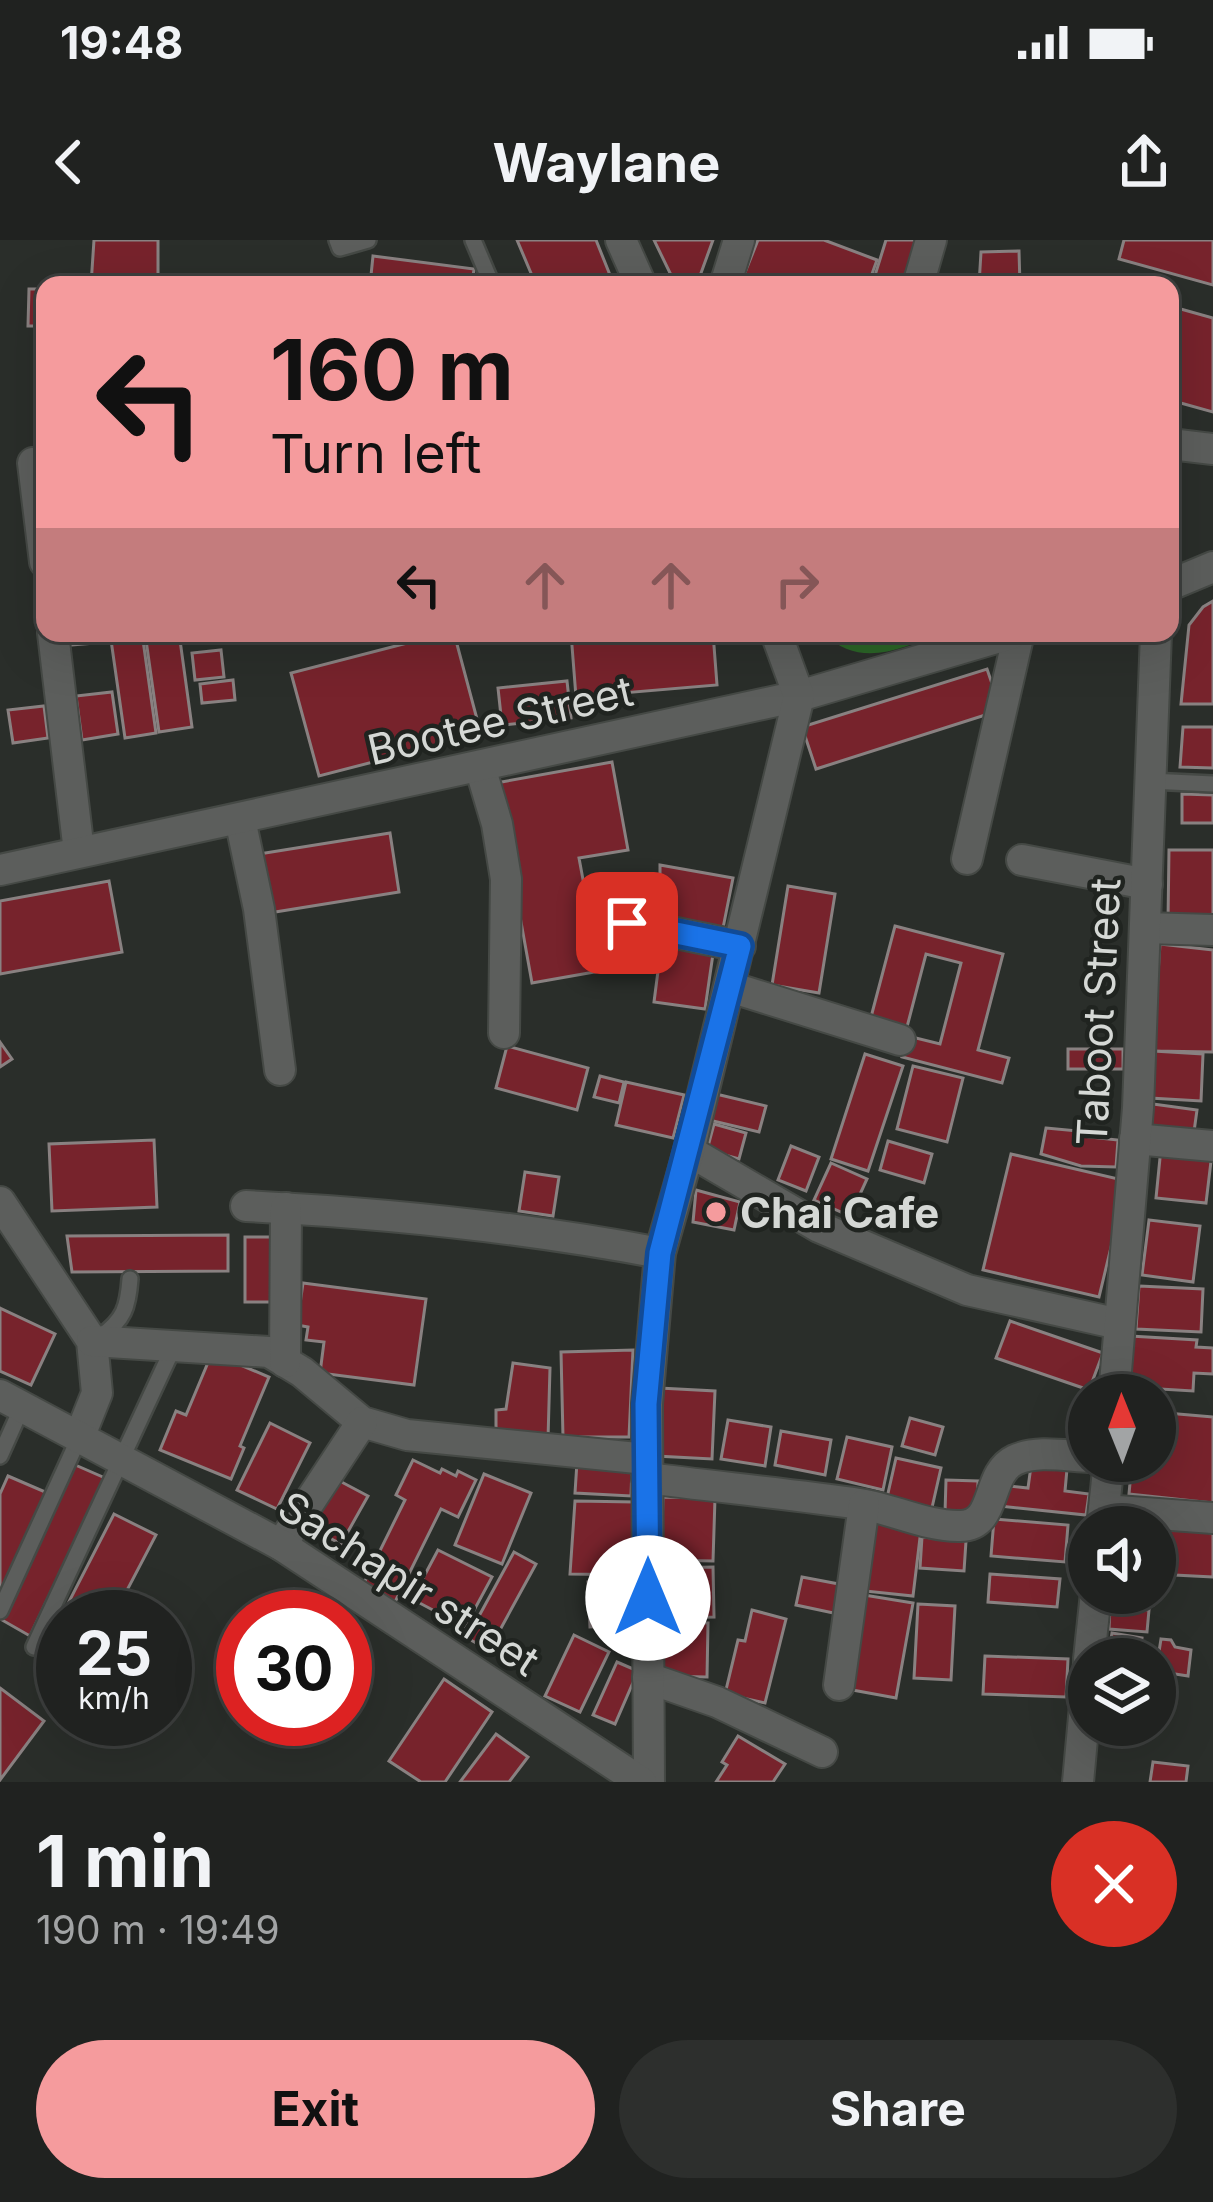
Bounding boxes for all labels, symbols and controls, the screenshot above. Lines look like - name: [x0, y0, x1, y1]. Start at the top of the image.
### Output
- text: 19:48: [60, 15, 183, 70]
- icon: back: [36, 129, 102, 195]
- icon: share: [1111, 129, 1177, 195]
- text: Waylane: [493, 130, 720, 195]
- text: 160 m: [270, 319, 514, 420]
- icon: left: [72, 324, 228, 480]
- text: Turn left: [270, 421, 481, 486]
- icon: left: [386, 552, 452, 618]
- icon: ahead: [512, 552, 578, 618]
- icon: ahead: [638, 552, 704, 618]
- icon: right: [764, 552, 830, 618]
- street label: Bootee Street: [362, 665, 638, 775]
- pin: [576, 872, 678, 974]
- street label: Taboot Street: [1066, 877, 1130, 1147]
- icon: arrive: [594, 890, 660, 956]
- place label: Chai Cafe: [740, 1187, 939, 1238]
- marker: Chai Cafe: [703, 1199, 729, 1225]
- north arrow: [1068, 1374, 1176, 1482]
- map controls: [1068, 1374, 1176, 1746]
- street label: Sachapir street: [269, 1480, 549, 1686]
- button: sound: [1068, 1506, 1176, 1614]
- position arrow: [585, 1535, 711, 1661]
- speed limit sign: 30: [216, 1590, 372, 1746]
- text: 25: [76, 1617, 152, 1689]
- button: layers: [1068, 1638, 1176, 1746]
- text: km/h: [78, 1680, 150, 1716]
- text: 1 min: [36, 1817, 214, 1904]
- button: close: [1051, 1821, 1177, 1947]
- text: 190 m · 19:49: [36, 1906, 280, 1953]
- button: Exit: [36, 2040, 595, 2178]
- button: Share: [619, 2040, 1177, 2178]

